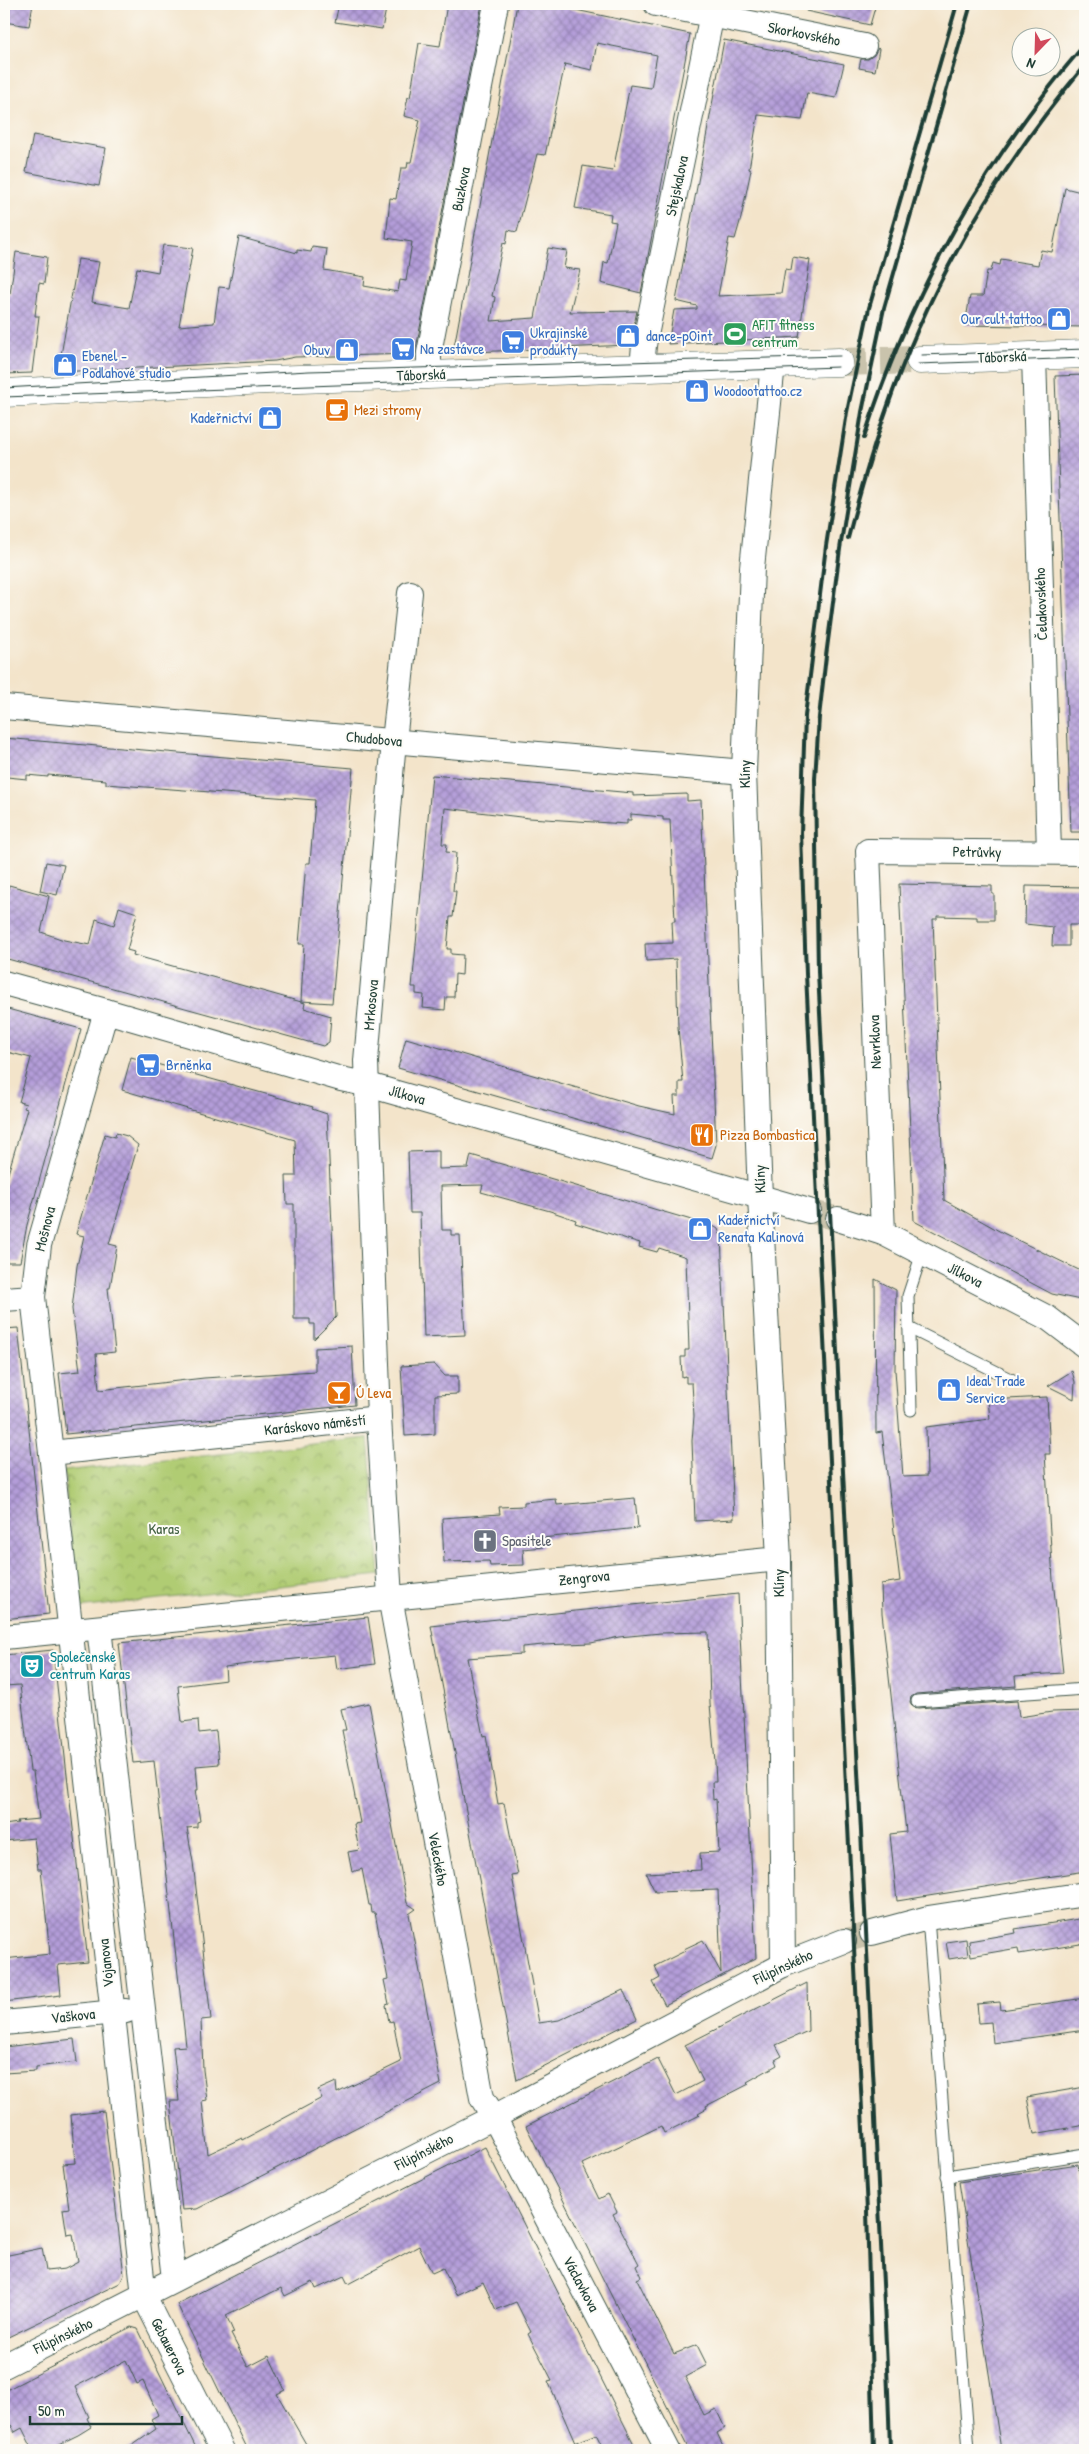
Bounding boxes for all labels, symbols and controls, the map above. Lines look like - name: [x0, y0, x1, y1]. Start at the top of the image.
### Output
- street label: Skorkovského: [766, 16, 842, 51]
- north arrow: [1012, 28, 1062, 78]
- text: N: [1023, 54, 1038, 75]
- street label: Stejskalova: [660, 154, 693, 218]
- street label: Buzkova: [446, 165, 475, 213]
- shop icon: Our cult tattoo: [1046, 306, 1072, 332]
- place label: Our cult tattoo: [961, 308, 1042, 329]
- place label: AFIT fitness centrum: [752, 314, 815, 352]
- sports icon: AFIT fitness centrum: [722, 321, 748, 347]
- place label: Ukrajinské produkty: [530, 322, 588, 360]
- shop icon: dance-pOint: [615, 323, 641, 349]
- place label: dance-pOint: [646, 325, 713, 346]
- supermarket icon: Ukrajinské produkty: [500, 329, 526, 355]
- supermarket icon: Na zastávce: [390, 336, 416, 362]
- shop icon: Obuv: [334, 337, 360, 363]
- place label: Na zastávce: [420, 338, 484, 359]
- place label: Obuv: [303, 339, 330, 360]
- place label: Ebenel - Podlahové studio: [82, 345, 171, 383]
- street label: Táborská: [977, 345, 1027, 368]
- shop icon: Ebenel - Podlahové studio: [52, 352, 78, 378]
- street label: Táborská: [396, 363, 446, 386]
- shop icon: Woodootattoo.cz: [684, 378, 710, 404]
- place label: Woodootattoo.cz: [714, 380, 803, 401]
- cafe icon: Mezi stromy: [324, 397, 350, 423]
- place label: Mezi stromy: [354, 399, 421, 420]
- shop icon: Kadeřnictví: [257, 405, 283, 431]
- place label: Kadeřnictví: [190, 407, 252, 428]
- street label: Čelakovského: [1029, 567, 1052, 641]
- street label: Chudobova: [345, 726, 403, 751]
- street label: Klíny: [734, 760, 755, 788]
- street label: Petrůvky: [952, 841, 1002, 862]
- street label: Mrkosova: [358, 979, 383, 1031]
- street label: Nevrklova: [863, 1015, 886, 1069]
- supermarket icon: Brněnka: [135, 1052, 161, 1078]
- place label: Brněnka: [166, 1054, 211, 1075]
- street label: Jílkova: [386, 1079, 428, 1110]
- restaurant icon: Pizza Bombastica: [689, 1122, 715, 1148]
- place label: Pizza Bombastica: [720, 1124, 815, 1145]
- street label: Klíny: [749, 1164, 770, 1194]
- street label: Mošnova: [29, 1204, 60, 1253]
- place label: Kadeřnictví Renata Kalinová: [718, 1209, 804, 1247]
- shop icon: Kadeřnictví Renata Kalinová: [687, 1216, 713, 1242]
- street label: Jílkova: [944, 1257, 987, 1292]
- place label: Ideal Trade Service: [966, 1370, 1025, 1408]
- shop icon: Ideal Trade Service: [936, 1377, 962, 1403]
- bar icon: Ú Leva: [326, 1380, 352, 1406]
- place label: Ú Leva: [356, 1382, 391, 1403]
- street label: Karáskovo náměstí: [263, 1409, 367, 1440]
- park label: Karas: [148, 1518, 180, 1539]
- church icon: Spasitele: [472, 1528, 498, 1554]
- place label: Spasitele: [502, 1530, 551, 1551]
- street label: Zengrova: [558, 1564, 610, 1591]
- street label: Klíny: [768, 1569, 789, 1597]
- place label: Společenské centrum Karas: [50, 1646, 131, 1684]
- theatre icon: Společenské centrum Karas: [19, 1653, 45, 1679]
- street label: Veleckého: [423, 1830, 454, 1888]
- street label: Vojanova: [93, 1938, 118, 1988]
- street label: Filipínského: [749, 1944, 816, 1990]
- street label: Vaškova: [50, 2003, 96, 2028]
- street label: Filipínského: [390, 2128, 457, 2176]
- street label: Václavkova: [558, 2252, 605, 2315]
- street label: Filipínského: [29, 2312, 96, 2359]
- street label: Gebauerova: [146, 2314, 193, 2378]
- scale bar: [30, 2394, 182, 2426]
- text: 50 m: [38, 2400, 65, 2421]

